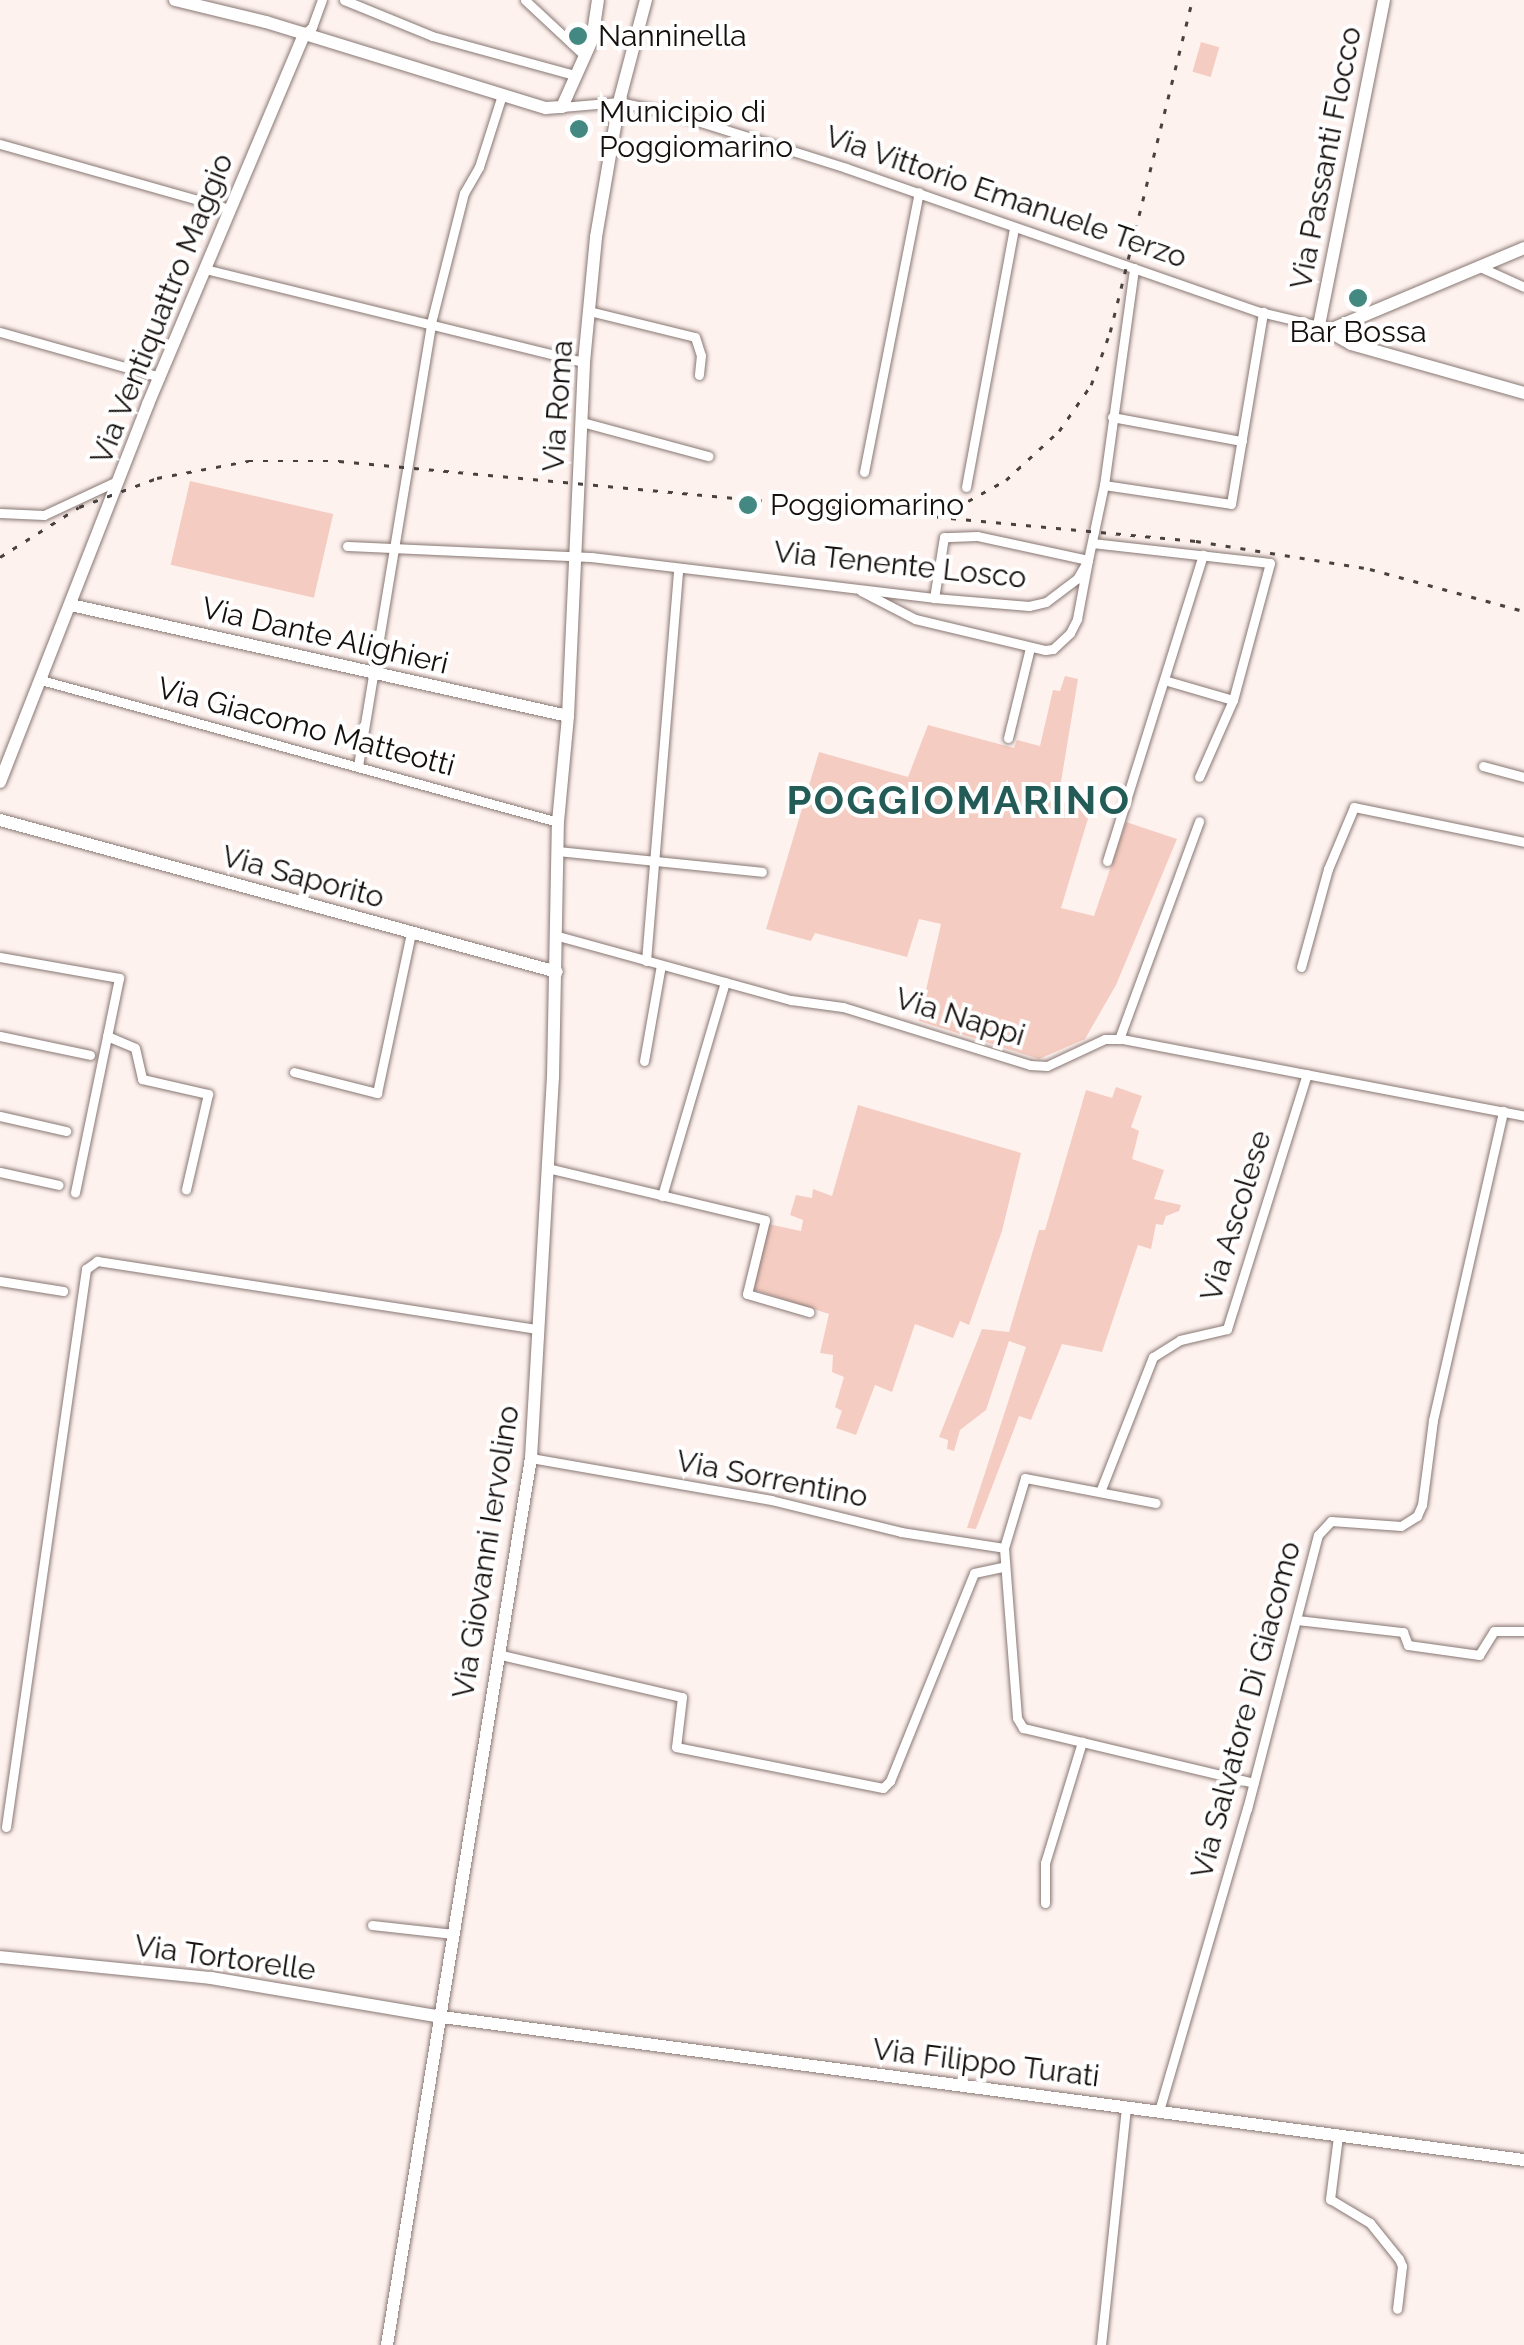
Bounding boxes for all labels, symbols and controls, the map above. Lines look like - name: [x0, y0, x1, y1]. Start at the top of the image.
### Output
- place label: Nanninella: [598, 18, 747, 54]
- street label: Via Passanti Flocco: [1283, 24, 1369, 292]
- marker: Nanninella: [567, 25, 589, 47]
- place label: Municipio di Poggiomarino: [599, 94, 793, 164]
- marker: Municipio di Poggiomarino: [568, 118, 590, 140]
- street label: Via Vittorio Emanuele Terzo: [820, 118, 1192, 276]
- street label: Via Ventiquattro Maggio: [83, 148, 241, 470]
- marker: Bar Bossa: [1347, 287, 1369, 309]
- place label: Bar Bossa: [1289, 314, 1427, 350]
- street label: Via Roma: [535, 339, 581, 473]
- place label: Poggiomarino: [770, 487, 964, 523]
- marker: Poggiomarino: [735, 492, 761, 518]
- street label: Via Tenente Losco: [772, 534, 1028, 596]
- street label: Via Dante Alighieri: [198, 590, 452, 682]
- street label: Via Giacomo Matteotti: [153, 670, 459, 784]
- district label: POGGIOMARINO: [786, 776, 1132, 824]
- street label: Via Saporito: [218, 838, 388, 916]
- street label: Via Nappi: [891, 980, 1029, 1054]
- street label: Via Ascolese: [1193, 1126, 1279, 1306]
- street label: Via Giovanni Iervolino: [445, 1403, 527, 1701]
- street label: Via Sorrentino: [673, 1443, 871, 1515]
- street label: Via Salvatore Di Giacomo: [1184, 1538, 1308, 1882]
- street label: Via Tortorelle: [132, 1927, 318, 1989]
- street label: Via Filippo Turati: [870, 2031, 1102, 2095]

